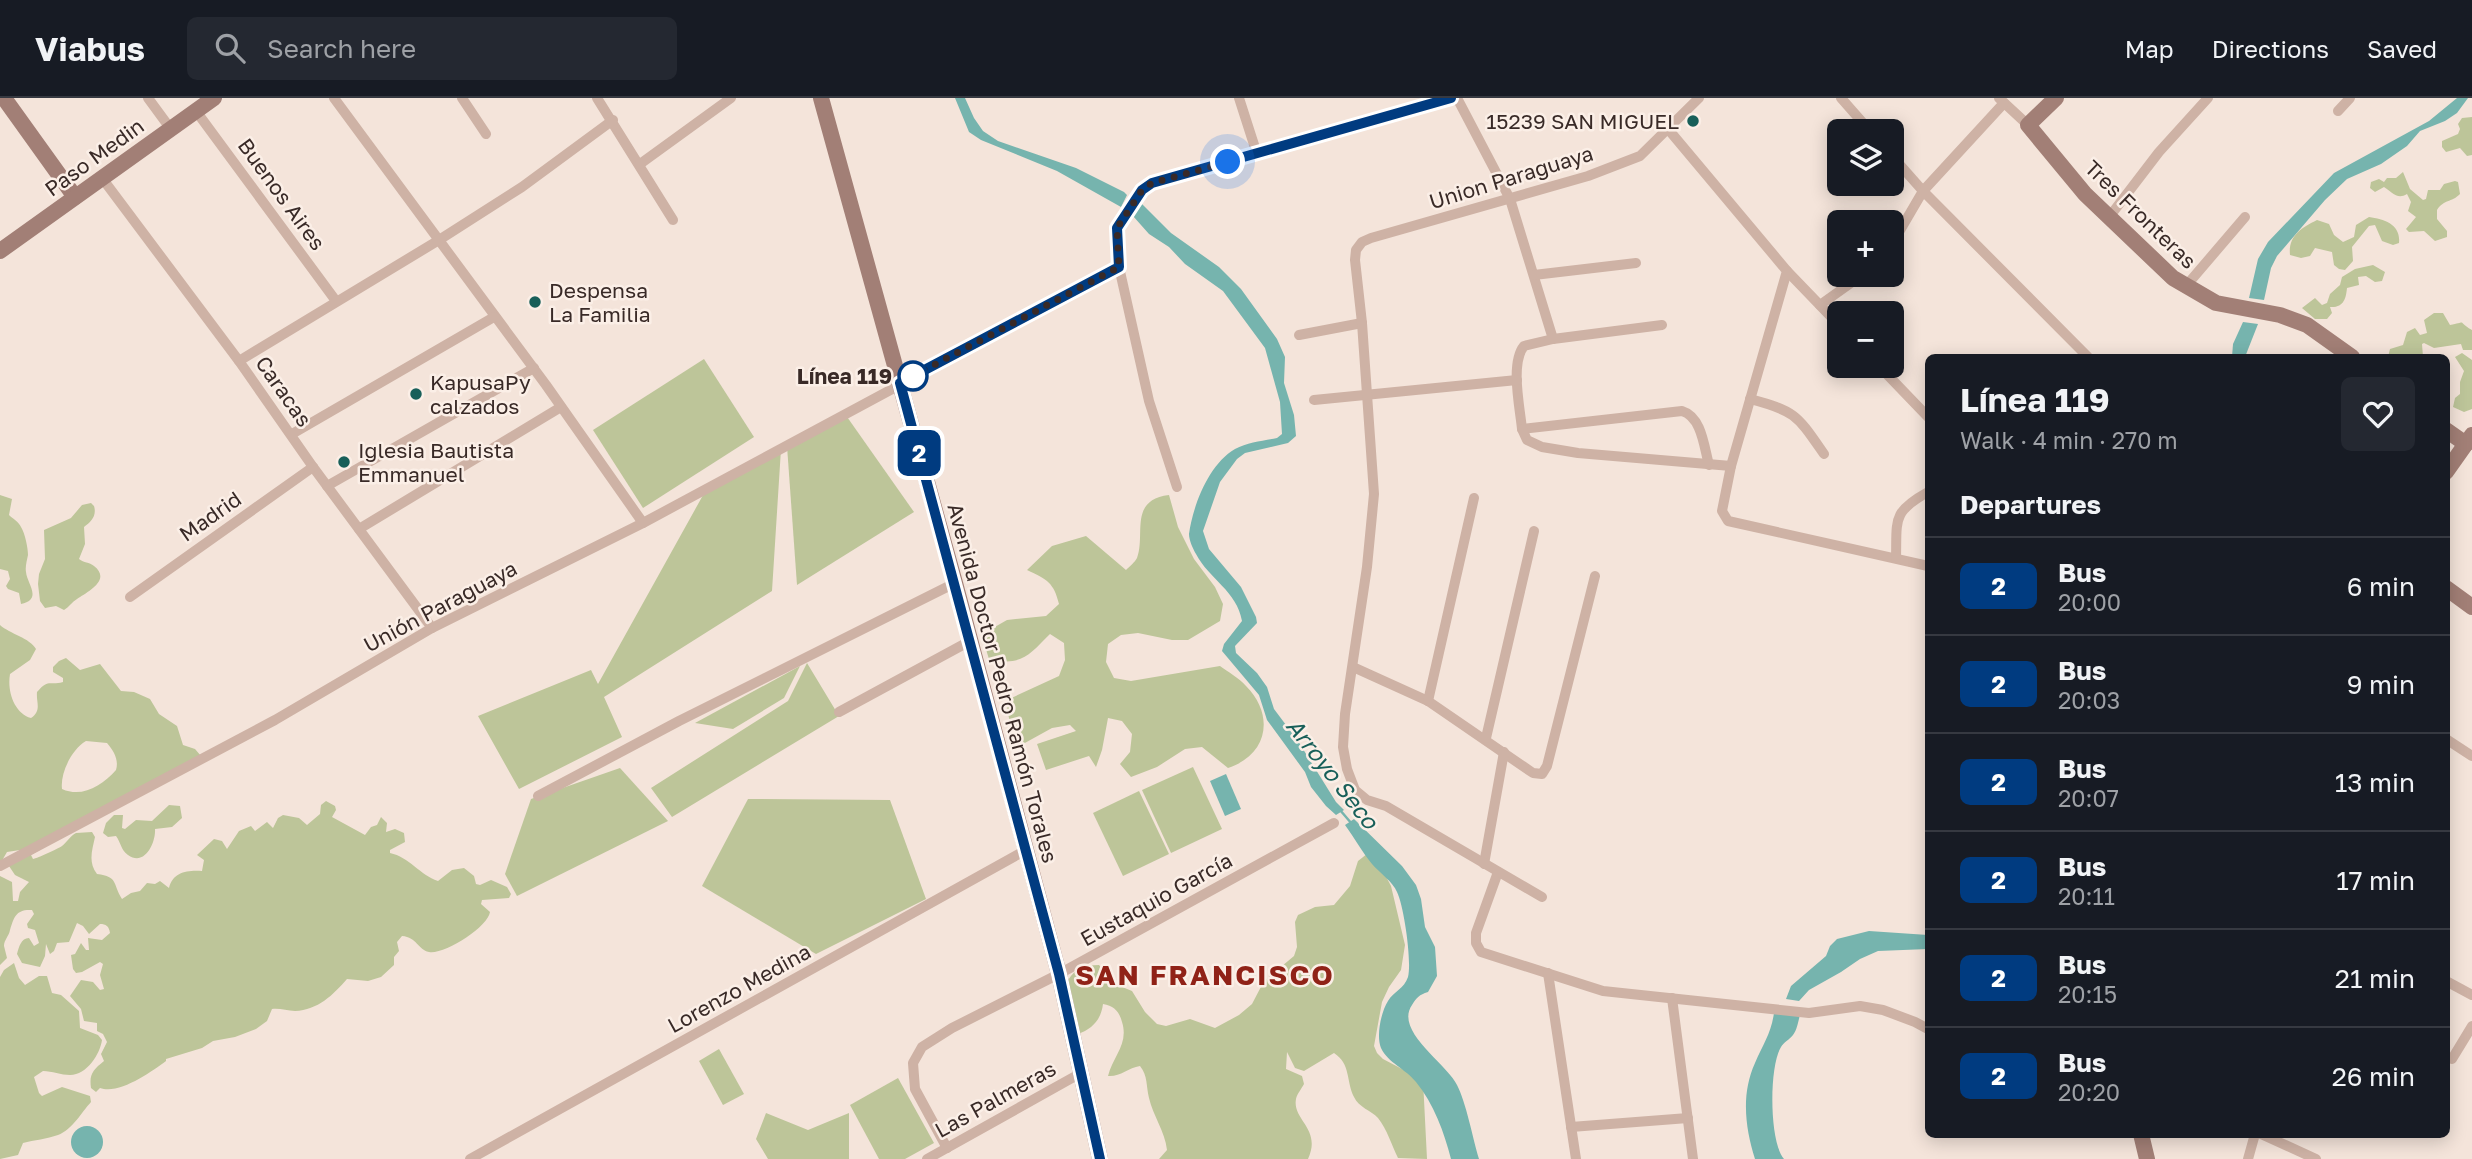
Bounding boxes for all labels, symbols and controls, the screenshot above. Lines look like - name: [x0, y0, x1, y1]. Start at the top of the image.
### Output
- search box: [187, 17, 677, 80]
- text: Viabus: [35, 29, 145, 68]
- icon: search: [211, 29, 249, 67]
- text: Search here: [267, 33, 416, 64]
- text: Map: [2125, 34, 2174, 63]
- text: Directions: [2212, 34, 2329, 63]
- text: Saved: [2367, 34, 2437, 63]
- place label: 15239 SAN MIGUEL: [1486, 108, 1679, 134]
- street label: Paso Medin: [39, 112, 149, 202]
- marker: 15239 SAN MIGUEL: [1685, 113, 1701, 129]
- map controls: [1827, 119, 1904, 378]
- button: layers: [1827, 119, 1904, 196]
- street label: Buenos Aires: [233, 133, 331, 255]
- street label: Union Paraguaya: [1426, 140, 1596, 214]
- your location: [1210, 144, 1245, 179]
- street label: Tres Fronteras: [2080, 154, 2202, 274]
- button: +: [1827, 210, 1904, 287]
- place label: Despensa La Familia: [549, 277, 651, 327]
- marker: Despensa La Familia: [527, 294, 543, 310]
- button: −: [1827, 301, 1904, 378]
- street label: Caracas: [250, 351, 318, 431]
- marker: Línea 119: [898, 361, 928, 391]
- place label: Línea 119: [797, 363, 892, 389]
- place label: KapusaPy calzados: [430, 369, 531, 419]
- button: heart: [2341, 377, 2415, 451]
- text: Línea 119: [1960, 380, 2110, 419]
- marker: KapusaPy calzados: [408, 386, 424, 402]
- text: Walk · 4 min · 270 m: [1960, 426, 2178, 454]
- line badge: 2: [896, 430, 942, 476]
- place label: Iglesia Bautista Emmanuel: [358, 437, 514, 487]
- text: 2: [912, 438, 926, 467]
- marker: Iglesia Bautista Emmanuel: [336, 454, 352, 470]
- street label: Madrid: [174, 485, 246, 547]
- text: Departures: [1960, 489, 2101, 520]
- street label: Avenida Doctor Pedro Ramón Torales: [942, 500, 1064, 866]
- street label: Unión Paraguaya: [359, 555, 521, 657]
- text: Bus: [2058, 557, 2106, 588]
- text: 2: [1991, 571, 2006, 600]
- text: 6 min: [2347, 571, 2415, 602]
- text: 20:00: [2058, 588, 2121, 616]
- text: Bus: [2058, 655, 2106, 686]
- text: 2: [1991, 669, 2006, 698]
- text: 9 min: [2347, 669, 2415, 700]
- text: 20:03: [2058, 686, 2120, 714]
- water label: Arroyo Seco: [1281, 712, 1386, 835]
- text: Bus: [2058, 753, 2106, 784]
- text: 2: [1991, 767, 2006, 796]
- text: 13 min: [2335, 767, 2415, 798]
- text: 20:07: [2058, 784, 2119, 812]
- street label: Eustaquio García: [1076, 847, 1236, 951]
- text: Bus: [2058, 851, 2106, 882]
- text: 2: [1991, 865, 2006, 894]
- text: 17 min: [2336, 865, 2415, 896]
- text: 20:11: [2058, 882, 2115, 910]
- street label: Lorenzo Medina: [663, 938, 815, 1038]
- text: Bus: [2058, 949, 2106, 980]
- district label: SAN FRANCISCO: [1075, 958, 1335, 991]
- text: 2: [1991, 963, 2006, 992]
- text: 21 min: [2335, 963, 2415, 994]
- text: 20:15: [2058, 980, 2117, 1008]
- text: Bus: [2058, 1047, 2106, 1078]
- street label: Las Palmeras: [930, 1055, 1060, 1143]
- text: 2: [1991, 1061, 2006, 1090]
- text: 26 min: [2332, 1061, 2415, 1092]
- text: 20:20: [2058, 1078, 2120, 1106]

